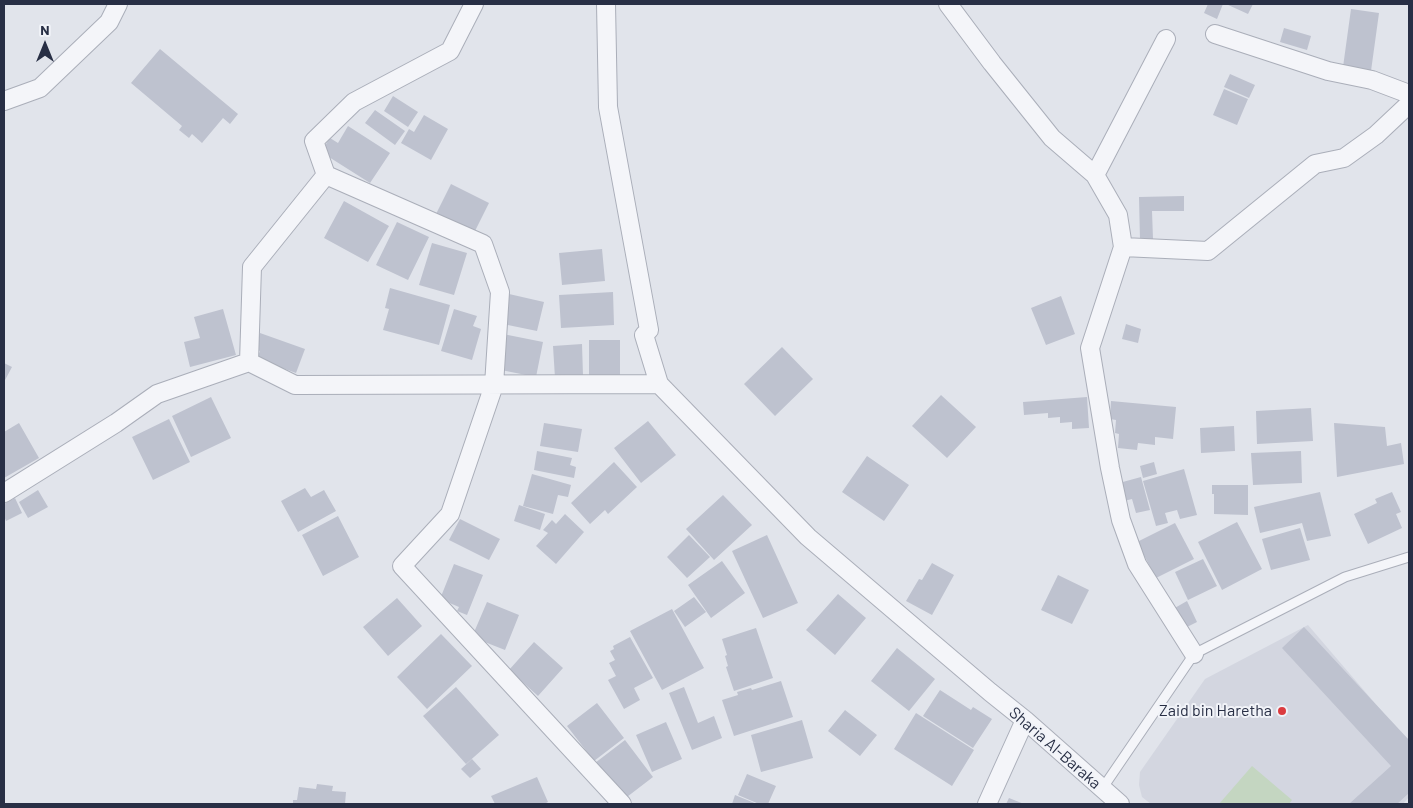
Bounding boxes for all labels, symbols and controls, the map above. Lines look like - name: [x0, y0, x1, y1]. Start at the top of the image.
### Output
- north arrow: [20, 20, 70, 70]
- text: N: [40, 21, 50, 38]
- place label: Zaid bin Haretha: [1159, 701, 1272, 721]
- street label: Sharia Al-Baraka: [1005, 703, 1105, 793]
- marker: Zaid bin Haretha: [1276, 705, 1288, 717]

